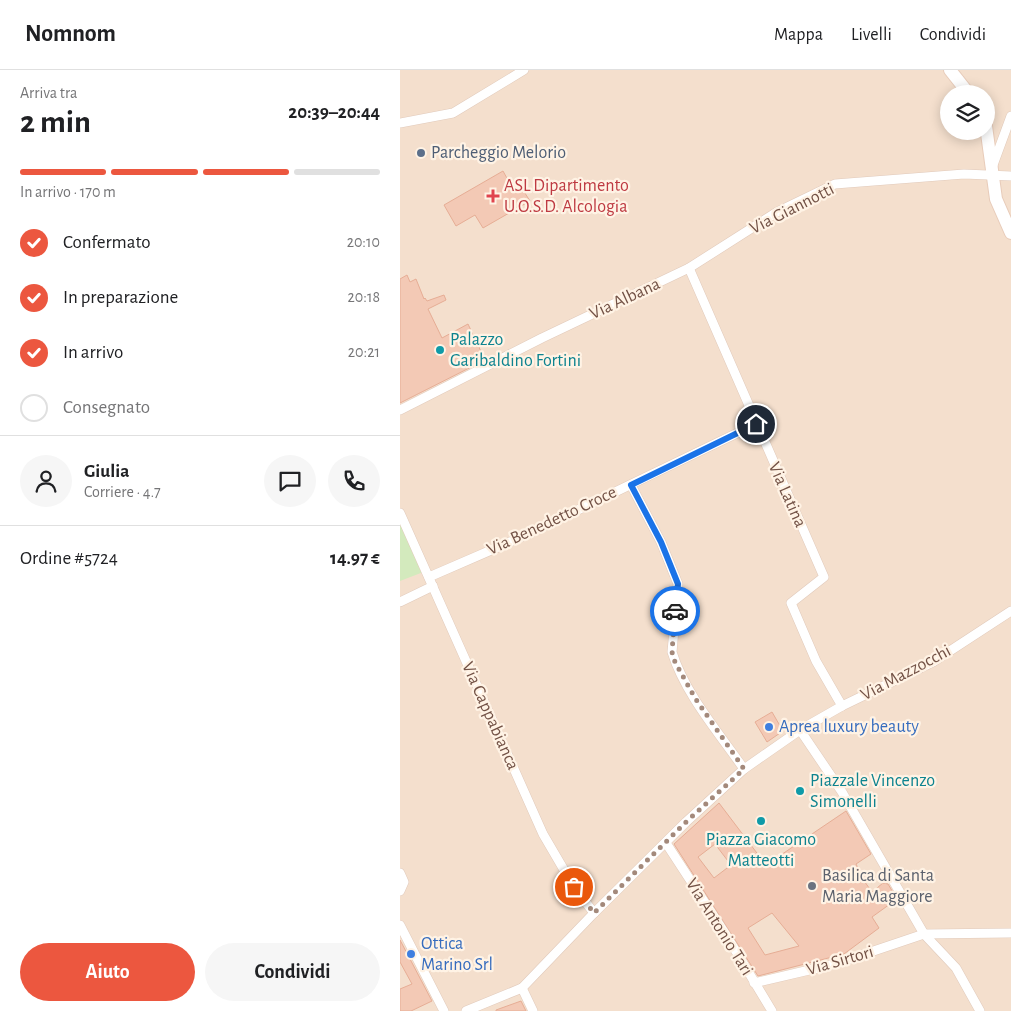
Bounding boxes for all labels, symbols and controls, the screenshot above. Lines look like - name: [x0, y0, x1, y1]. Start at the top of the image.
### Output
- text: Nomnom: [25, 22, 116, 46]
- text: Mappa: [774, 26, 823, 44]
- text: Livelli: [851, 26, 892, 44]
- text: Condividi: [920, 26, 986, 44]
- text: Arriva tra: [20, 85, 77, 101]
- map controls: [940, 85, 995, 140]
- button: layers: [940, 85, 995, 140]
- text: 20:39–20:44: [288, 103, 380, 122]
- text: 2 min: [20, 106, 91, 138]
- place label: Parcheggio Melorio: [431, 144, 566, 162]
- marker: Parcheggio Melorio: [415, 147, 427, 159]
- place label: ASL Dipartimento U.O.S.D. Alcologia: [504, 177, 629, 216]
- street label: Via Giannotti: [747, 180, 837, 238]
- text: In arrivo · 170 m: [20, 184, 116, 200]
- marker: ASL Dipartimento U.O.S.D. Alcologia: [486, 189, 500, 203]
- icon: check: [20, 229, 48, 257]
- text: Confermato: [63, 233, 151, 252]
- text: 20:10: [347, 234, 380, 250]
- street label: Via Albana: [587, 275, 663, 323]
- icon: check: [20, 284, 48, 312]
- text: In preparazione: [63, 288, 178, 307]
- text: 20:18: [348, 289, 380, 305]
- place label: Palazzo Garibaldino Fortini: [450, 331, 581, 370]
- icon: check: [20, 339, 48, 367]
- text: In arrivo: [63, 343, 123, 362]
- text: 20:21: [348, 344, 380, 360]
- marker: Palazzo Garibaldino Fortini: [434, 344, 446, 356]
- text: Consegnato: [63, 398, 150, 417]
- pin: [735, 403, 777, 445]
- icon: home: [742, 410, 770, 438]
- button: person: [20, 455, 72, 507]
- button: chat: [264, 455, 316, 507]
- button: phone: [328, 455, 380, 507]
- street label: Via Latina: [765, 460, 809, 530]
- text: Giulia: [84, 462, 129, 481]
- street label: Via Benedetto Croce: [484, 483, 620, 559]
- text: Corriere · 4.7: [84, 484, 161, 500]
- text: Ordine #5724: [20, 549, 118, 568]
- text: 14.97 €: [330, 549, 380, 568]
- courier: [650, 586, 700, 636]
- icon: car: [661, 597, 689, 625]
- street label: Via Mazzocchi: [858, 642, 954, 704]
- street label: Via Cappabianca: [458, 659, 522, 773]
- place label: Aprea luxury beauty: [779, 718, 919, 736]
- marker: Aprea luxury beauty: [763, 721, 775, 733]
- place label: Piazzale Vincenzo Simonelli: [810, 772, 935, 811]
- marker: Piazzale Vincenzo Simonelli: [794, 785, 806, 797]
- marker: Piazza Giacomo Matteotti: [755, 815, 767, 827]
- place label: Piazza Giacomo Matteotti: [706, 831, 816, 870]
- pin: [553, 866, 595, 908]
- place label: Basilica di Santa Maria Maggiore: [822, 867, 934, 906]
- icon: bag: [560, 873, 588, 901]
- street label: Via Antonio Tari: [682, 875, 756, 979]
- marker: Basilica di Santa Maria Maggiore: [806, 880, 818, 892]
- place label: Ottica Marino Srl: [421, 935, 493, 974]
- button: Aiuto: [20, 943, 195, 1001]
- button: Condividi: [205, 943, 380, 1001]
- street label: Via Sirtori: [804, 943, 876, 979]
- marker: Ottica Marino Srl: [405, 948, 417, 960]

